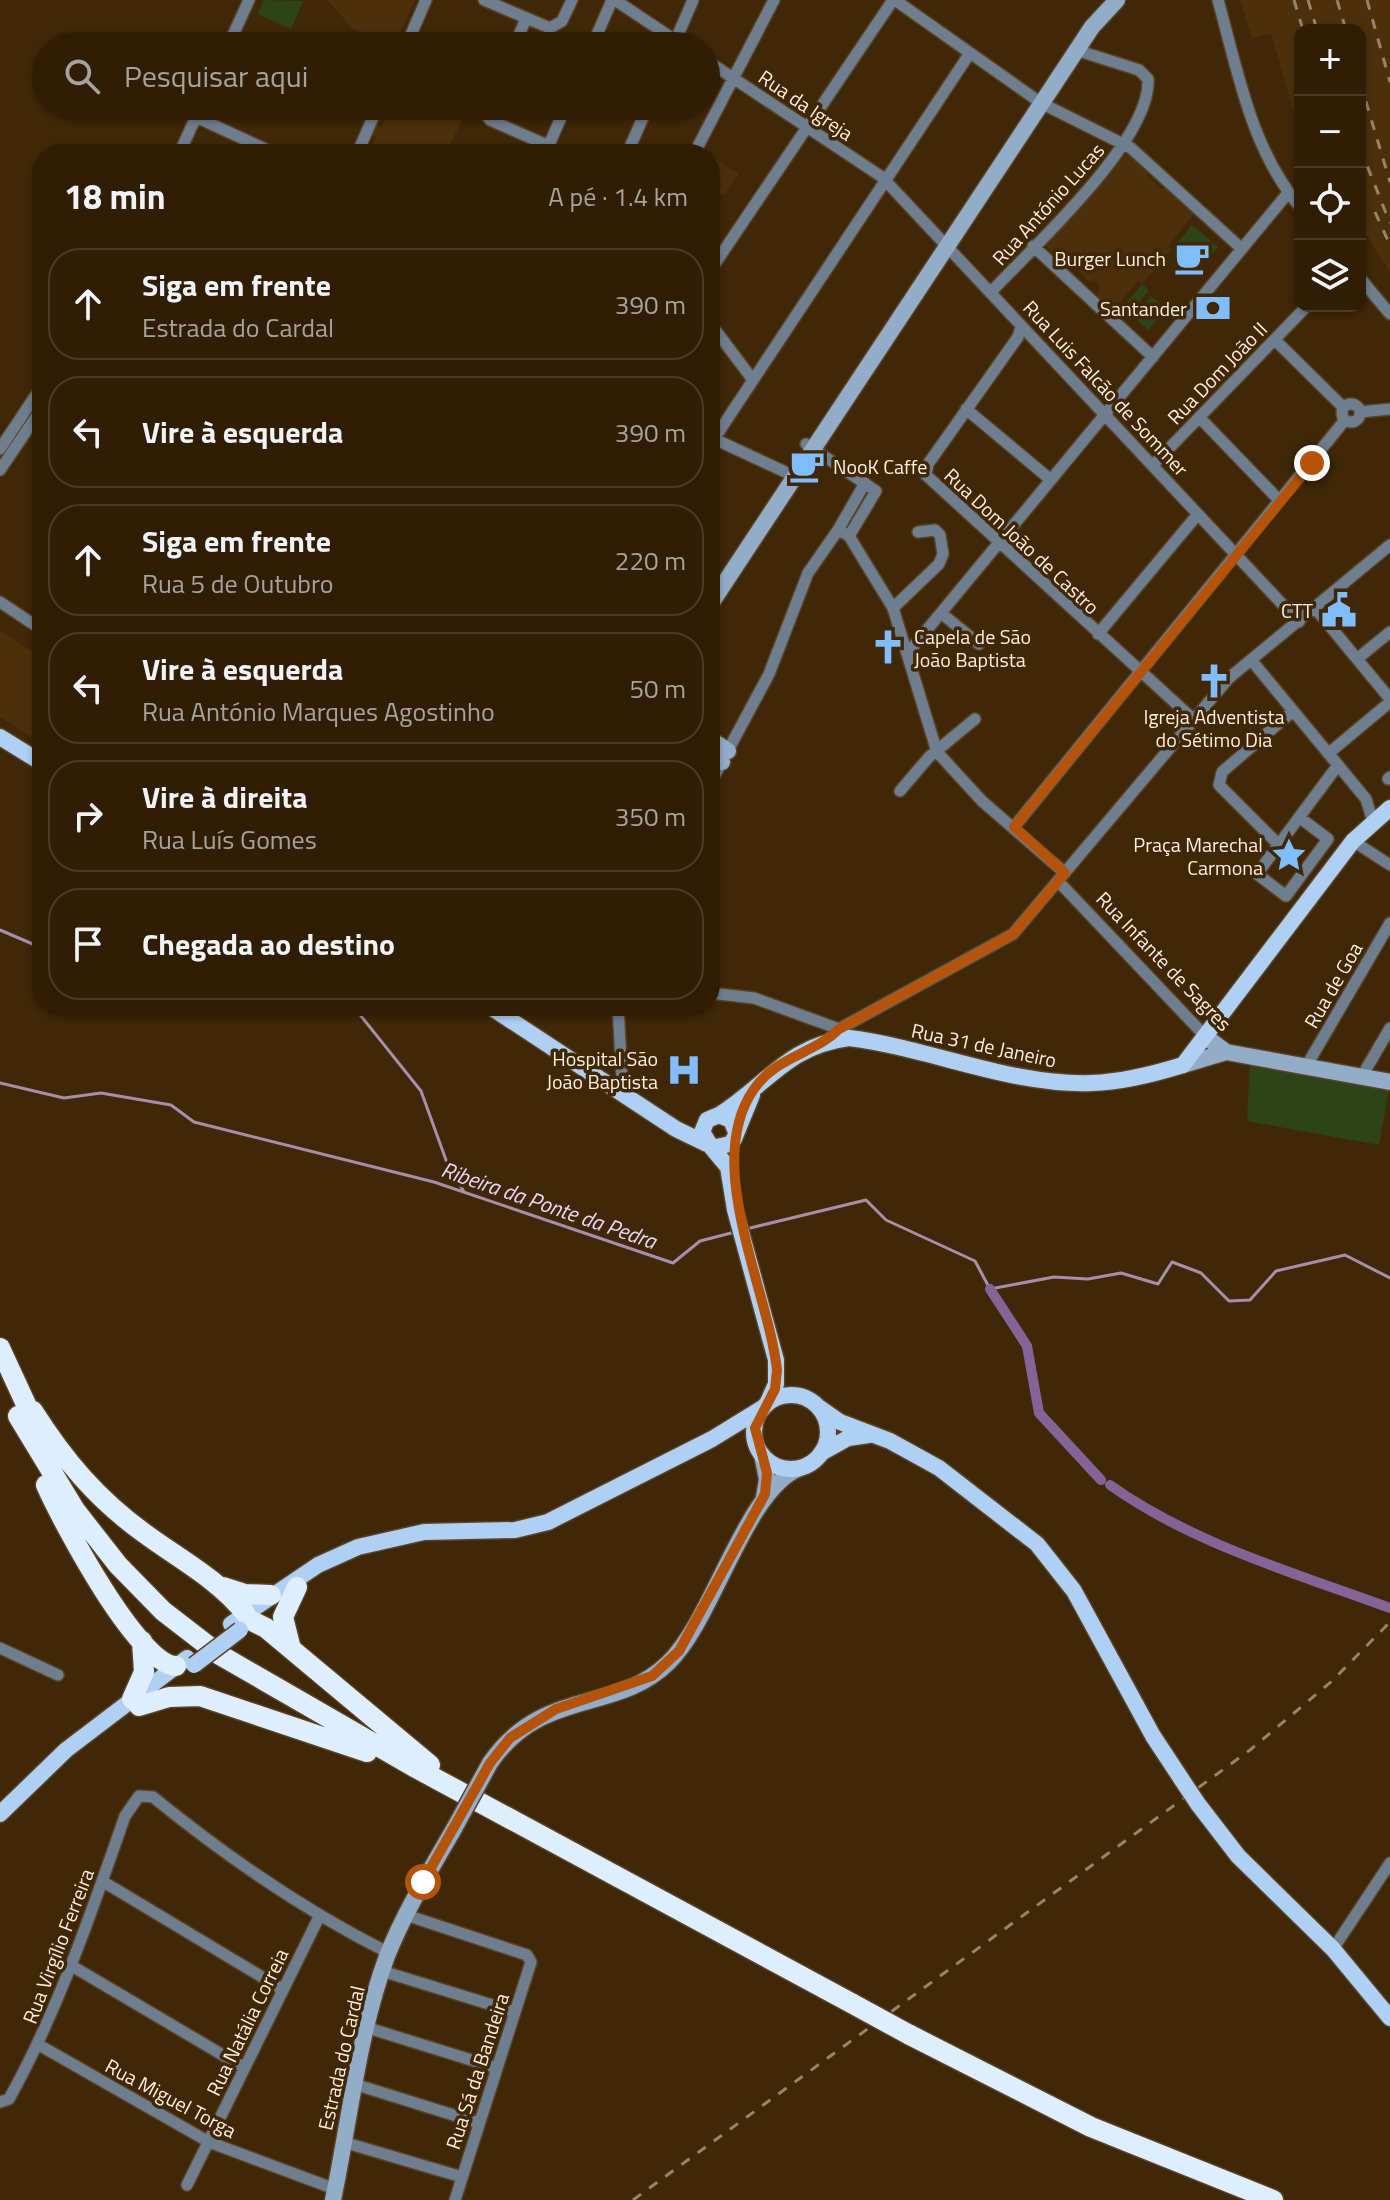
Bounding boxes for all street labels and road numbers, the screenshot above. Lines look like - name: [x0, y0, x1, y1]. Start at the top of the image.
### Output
- street label: Rua da Igreja: [752, 62, 860, 148]
- street label: Rua António Lucas: [984, 136, 1112, 272]
- street label: Rua Luis Falcão de Sommer: [1016, 293, 1196, 483]
- street label: Rua Dom João II: [1160, 314, 1274, 432]
- street label: Rua Dom João de Castro: [937, 461, 1107, 621]
- street label: Rua Infante de Sagres: [1089, 884, 1239, 1038]
- street label: Rua de Goa: [1296, 936, 1370, 1034]
- street label: Rua 31 de Janeiro: [909, 1015, 1059, 1075]
- street label: Rua Virgílio Ferreira: [14, 1864, 102, 2028]
- street label: Rua Natália Correia: [198, 1943, 296, 2101]
- street label: Estrada do Cardal: [309, 1983, 373, 2133]
- street label: Rua Sá da Bandeira: [437, 1989, 517, 2153]
- street label: Rua Miguel Torga: [100, 2050, 242, 2146]

